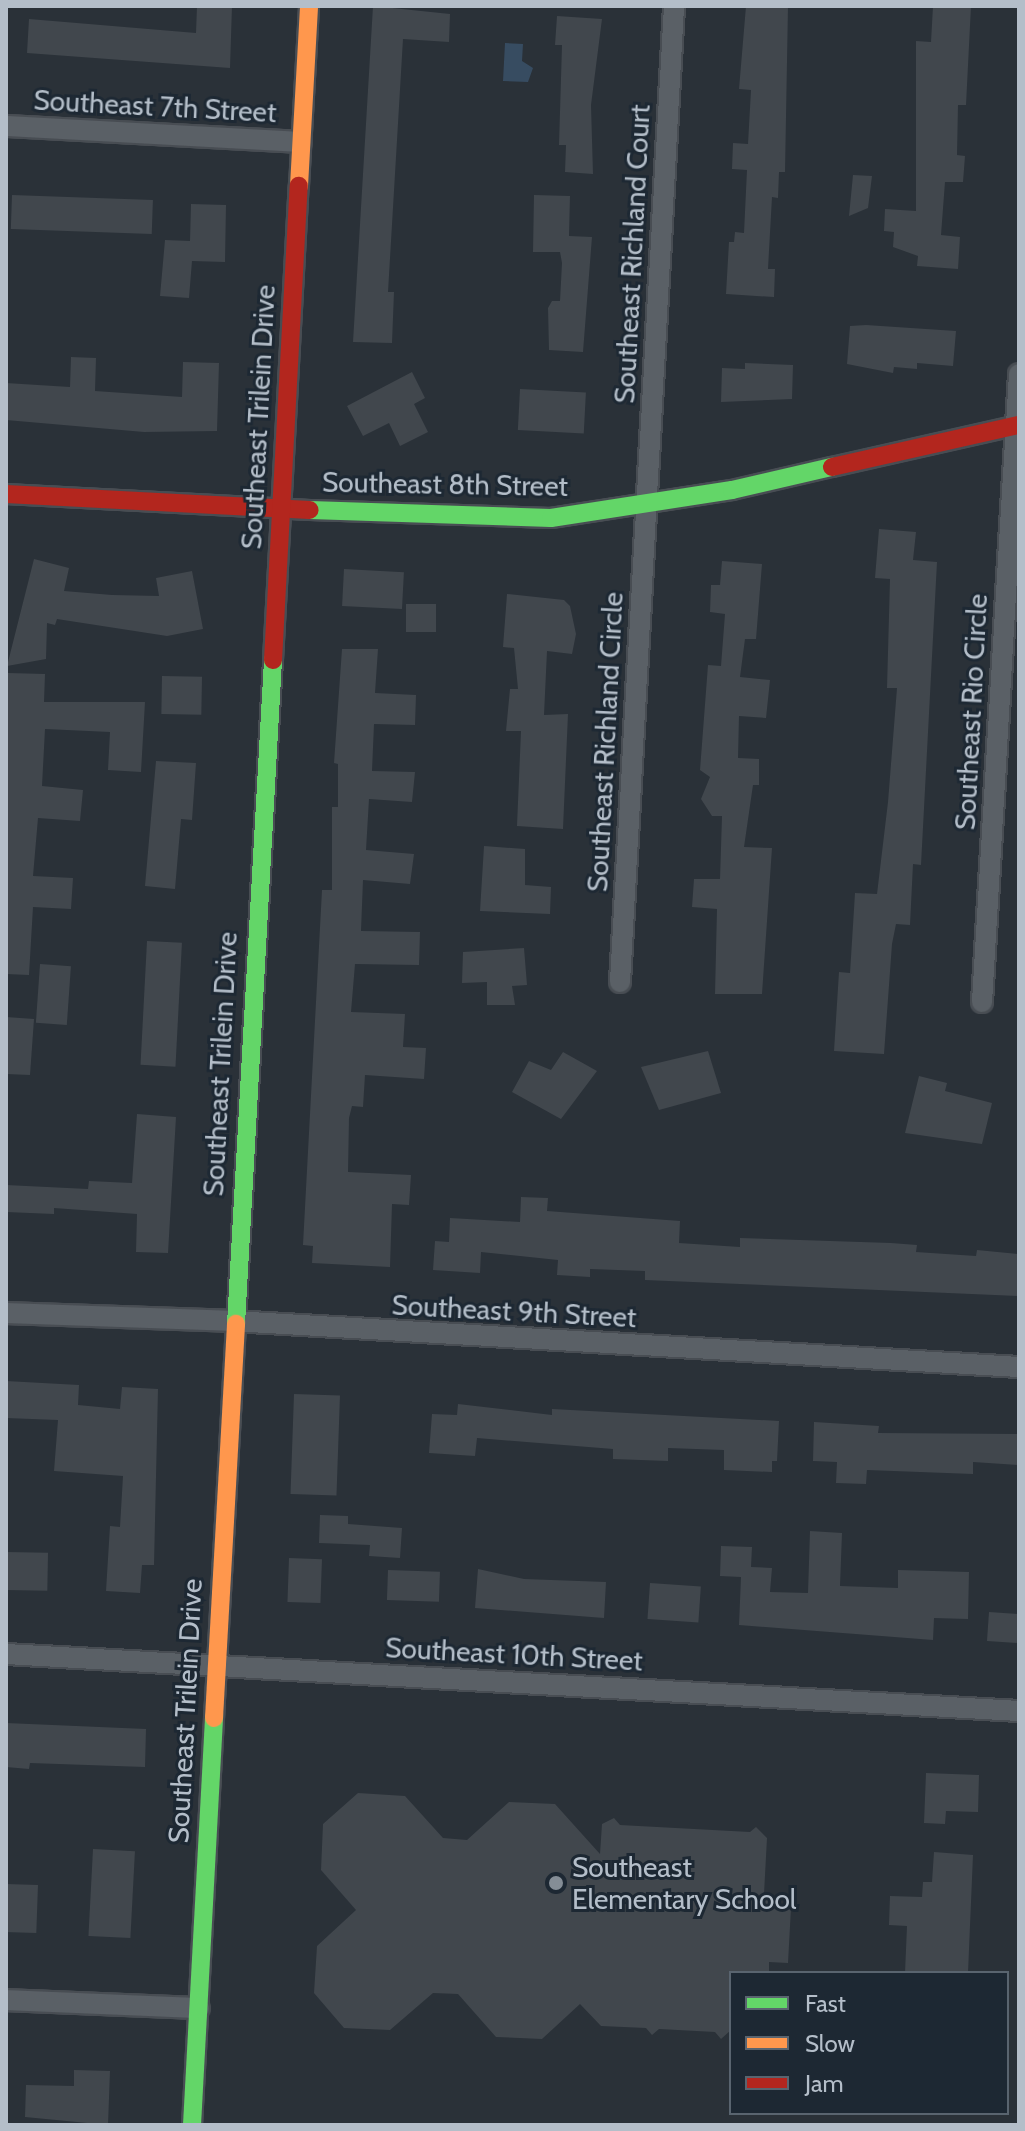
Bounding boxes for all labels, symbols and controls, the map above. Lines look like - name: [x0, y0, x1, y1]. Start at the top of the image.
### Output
- street label: Southeast 7th Street: [33, 83, 277, 129]
- street label: Southeast Richland Court: [607, 104, 657, 404]
- street label: Southeast Trilein Drive: [234, 284, 282, 550]
- street label: Southeast 8th Street: [322, 465, 568, 503]
- street label: Southeast Richland Circle: [580, 591, 630, 893]
- street label: Southeast Rio Circle: [948, 593, 994, 831]
- street label: Southeast Trilein Drive: [196, 931, 244, 1197]
- street label: Southeast 9th Street: [391, 1288, 637, 1334]
- street label: Southeast Trilein Drive: [161, 1578, 209, 1844]
- street label: Southeast 10th Street: [384, 1630, 644, 1678]
- place label: Southeast Elementary School: [572, 1850, 796, 1916]
- marker: Southeast Elementary School: [547, 1874, 565, 1892]
- legend: [729, 1971, 1009, 2115]
- text: Fast: [805, 1989, 846, 2018]
- text: Slow: [805, 2029, 855, 2058]
- text: Jam: [805, 2069, 843, 2098]

